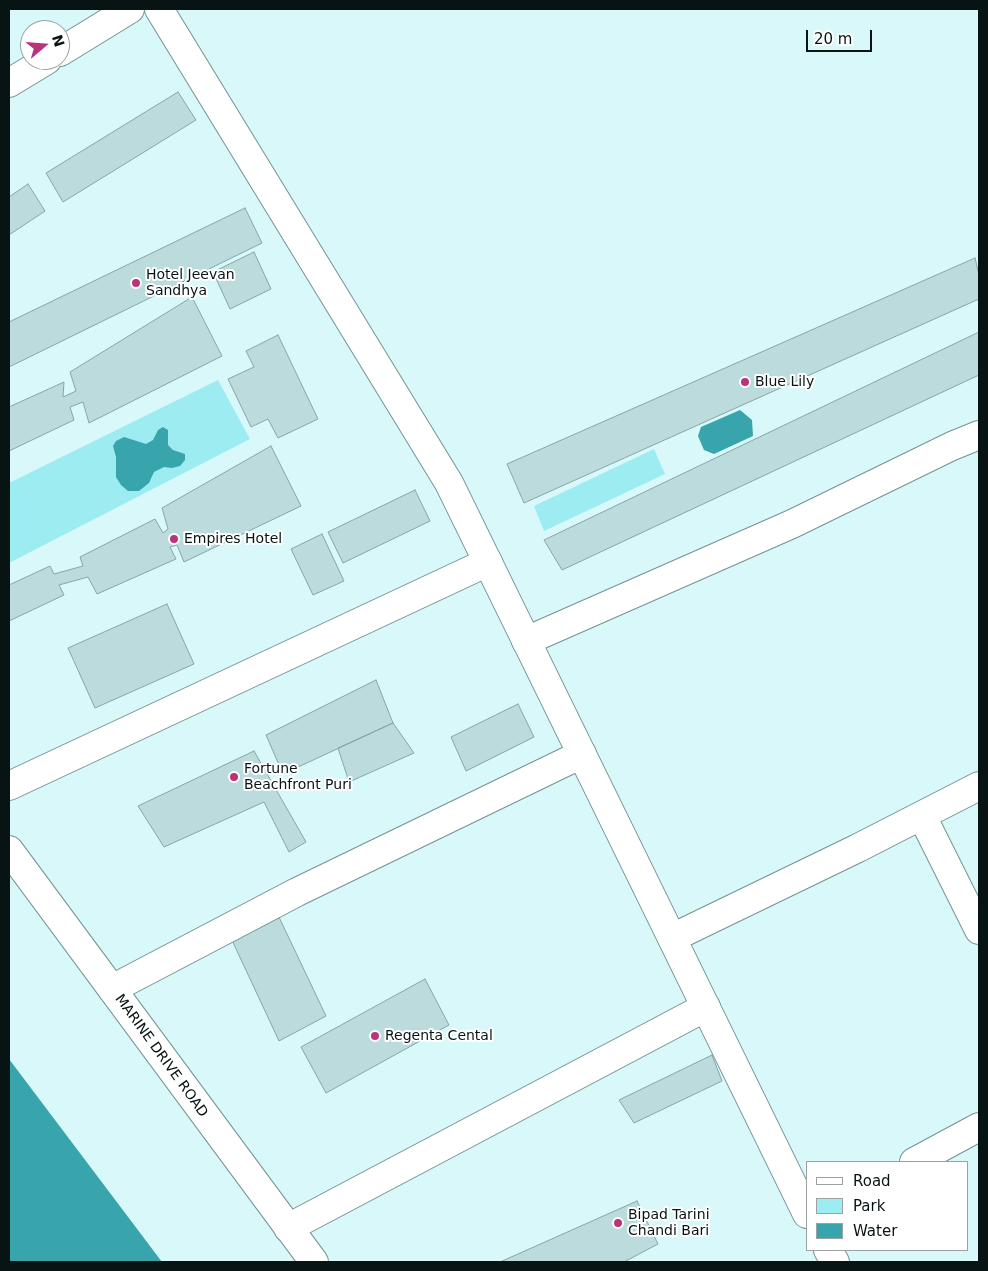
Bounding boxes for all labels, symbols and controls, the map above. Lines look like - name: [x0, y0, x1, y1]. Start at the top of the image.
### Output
- north arrow: [20, 20, 70, 70]
- scale bar: [808, 20, 874, 52]
- text: 20 m: [814, 30, 852, 48]
- text: N: [49, 33, 68, 49]
- place label: Hotel Jeevan Sandhya: [146, 267, 235, 300]
- marker: Hotel Jeevan Sandhya: [130, 277, 142, 289]
- place label: Blue Lily: [755, 374, 814, 390]
- marker: Blue Lily: [739, 376, 751, 388]
- place label: Empires Hotel: [184, 531, 282, 547]
- marker: Empires Hotel: [168, 533, 180, 545]
- place label: Fortune Beachfront Puri: [244, 761, 352, 794]
- marker: Fortune Beachfront Puri: [228, 771, 240, 783]
- street label: MARINE DRIVE ROAD: [111, 991, 211, 1121]
- place label: Regenta Cental: [385, 1028, 493, 1044]
- marker: Regenta Cental: [369, 1030, 381, 1042]
- legend: [806, 1161, 968, 1251]
- text: Road: [853, 1172, 891, 1190]
- text: Park: [853, 1197, 885, 1215]
- place label: Bipad Tarini Chandi Bari: [628, 1207, 710, 1240]
- marker: Bipad Tarini Chandi Bari: [612, 1217, 624, 1229]
- text: Water: [853, 1222, 897, 1240]

